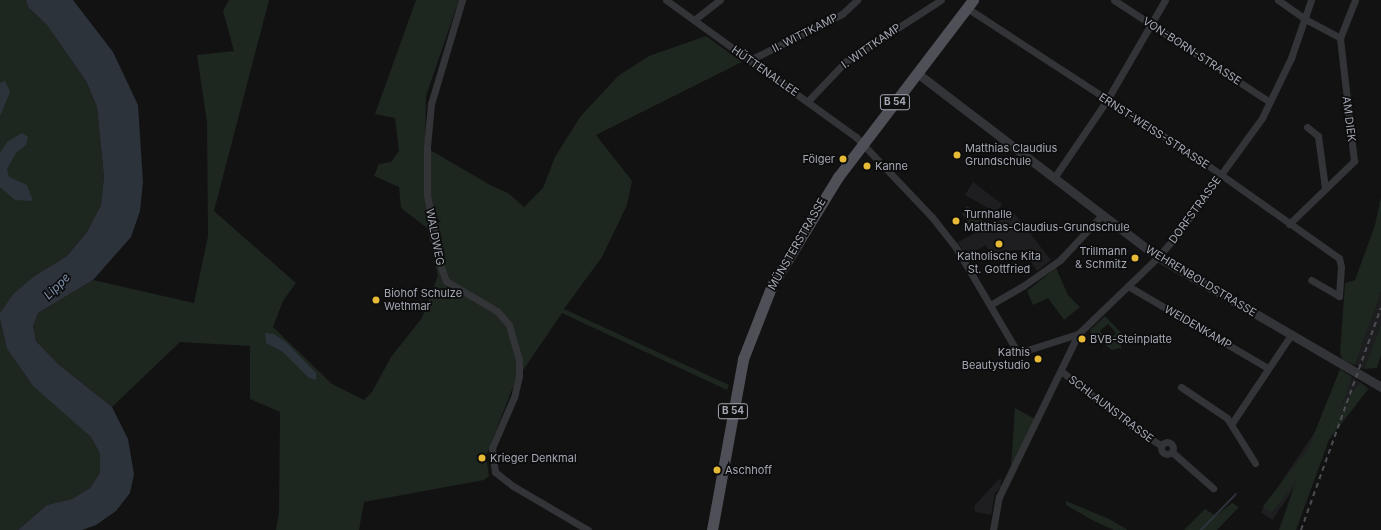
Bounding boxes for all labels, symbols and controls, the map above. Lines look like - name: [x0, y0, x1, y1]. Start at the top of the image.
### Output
- street label: II. WITTKAMP: [770, 11, 840, 55]
- street label: VON-BORN-STRASSE: [1140, 14, 1244, 88]
- street label: I. WITTKAMP: [839, 21, 903, 71]
- street label: HÜTTENALLEE: [729, 43, 801, 99]
- street label: ERNST-WEISS-STRASSE: [1096, 90, 1212, 172]
- road number: B 54: [879, 94, 911, 110]
- street label: AM DIEK: [1340, 96, 1358, 142]
- place label: Matthias Claudius Grundschule: [965, 142, 1057, 168]
- marker: Matthias Claudius Grundschule: [952, 150, 962, 160]
- place label: Fölger: [802, 152, 835, 166]
- marker: Fölger: [838, 154, 848, 164]
- place label: Kanne: [875, 159, 908, 173]
- marker: Kanne: [862, 161, 872, 171]
- street label: DORFSTRASSE: [1166, 174, 1224, 246]
- street label: MÜNSTERSTRASSE: [765, 196, 829, 292]
- street label: WALDWEG: [423, 207, 447, 267]
- place label: Turnhalle Matthias-Claudius-Grundschule: [964, 208, 1130, 234]
- marker: Turnhalle Matthias-Claudius-Grundschule: [951, 216, 961, 226]
- marker: Katholische Kita St. Gottfried: [994, 239, 1004, 249]
- street label: WEHRENBOLDSTRASSE: [1143, 243, 1259, 319]
- place label: Trillmann & Schmitz: [1075, 245, 1127, 271]
- place label: Katholische Kita St. Gottfried: [957, 250, 1041, 276]
- marker: Trillmann & Schmitz: [1130, 253, 1140, 263]
- water label: Lippe: [41, 270, 73, 302]
- place label: Biohof Schulze Wethmar: [384, 287, 462, 313]
- marker: Biohof Schulze Wethmar: [371, 295, 381, 305]
- street label: WEIDENKAMP: [1162, 302, 1234, 352]
- place label: BVB-Steinplatte: [1090, 332, 1172, 346]
- marker: BVB-Steinplatte: [1077, 334, 1087, 344]
- place label: Kathis Beautystudio: [962, 346, 1030, 372]
- marker: Kathis Beautystudio: [1033, 354, 1043, 364]
- street label: SCHLAUNSTRASSE: [1066, 373, 1156, 445]
- road number: B 54: [717, 403, 749, 419]
- place label: Krieger Denkmal: [490, 451, 577, 465]
- marker: Krieger Denkmal: [477, 453, 487, 463]
- place label: Aschhoff: [725, 463, 772, 477]
- marker: Aschhoff: [712, 465, 722, 475]

